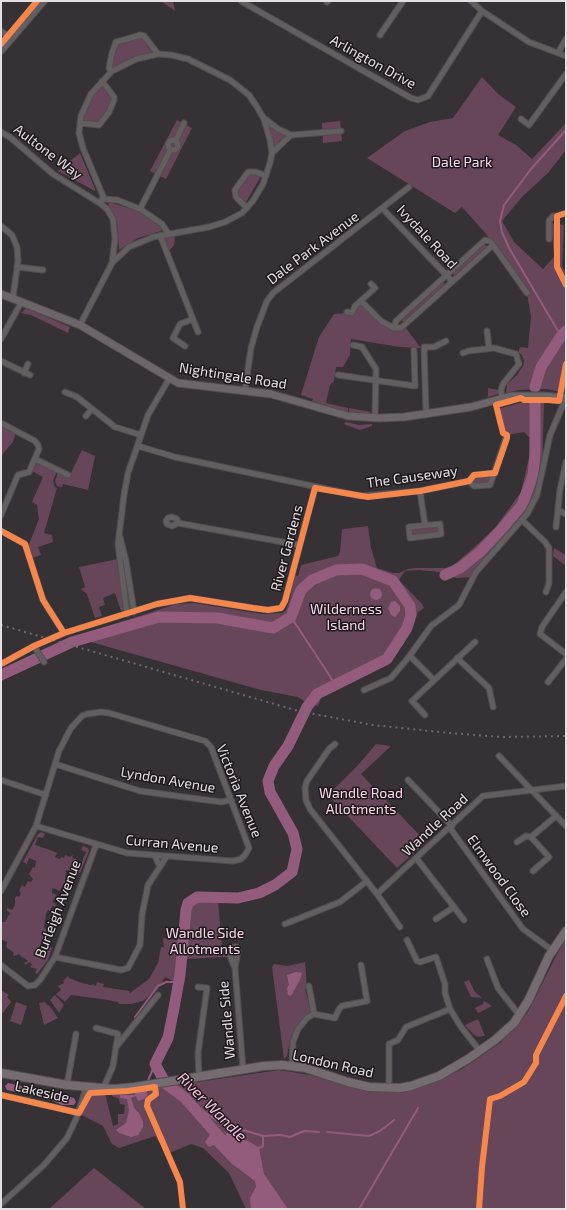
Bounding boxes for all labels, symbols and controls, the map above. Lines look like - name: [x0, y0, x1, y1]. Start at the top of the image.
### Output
- street label: Arlington Drive: [327, 31, 419, 93]
- street label: Aultone Way: [11, 121, 85, 183]
- park label: Dale Park: [432, 154, 492, 170]
- street label: Ivydale Road: [393, 202, 461, 272]
- street label: Dale Park Avenue: [264, 208, 362, 288]
- street label: Nightingale Road: [178, 359, 288, 393]
- street label: The Causeway: [365, 462, 459, 492]
- street label: River Gardens: [267, 503, 307, 593]
- park label: Wilderness Island: [310, 601, 382, 634]
- street label: Victoria Avenue: [213, 742, 265, 840]
- street label: Lyndon Avenue: [119, 763, 217, 797]
- park label: Wandle Road Allotments: [319, 785, 403, 818]
- street label: Wandle Road: [399, 790, 471, 860]
- street label: Curran Avenue: [125, 832, 219, 856]
- street label: Elmwood Close: [464, 832, 534, 920]
- street label: Burleigh Avenue: [32, 858, 84, 960]
- park label: Wandle Side Allotments: [166, 925, 244, 958]
- street label: Wandle Side: [215, 980, 239, 1060]
- street label: London Road: [291, 1047, 375, 1081]
- water label: River Wandle: [174, 1069, 250, 1145]
- street label: Lakeside: [13, 1078, 71, 1106]

